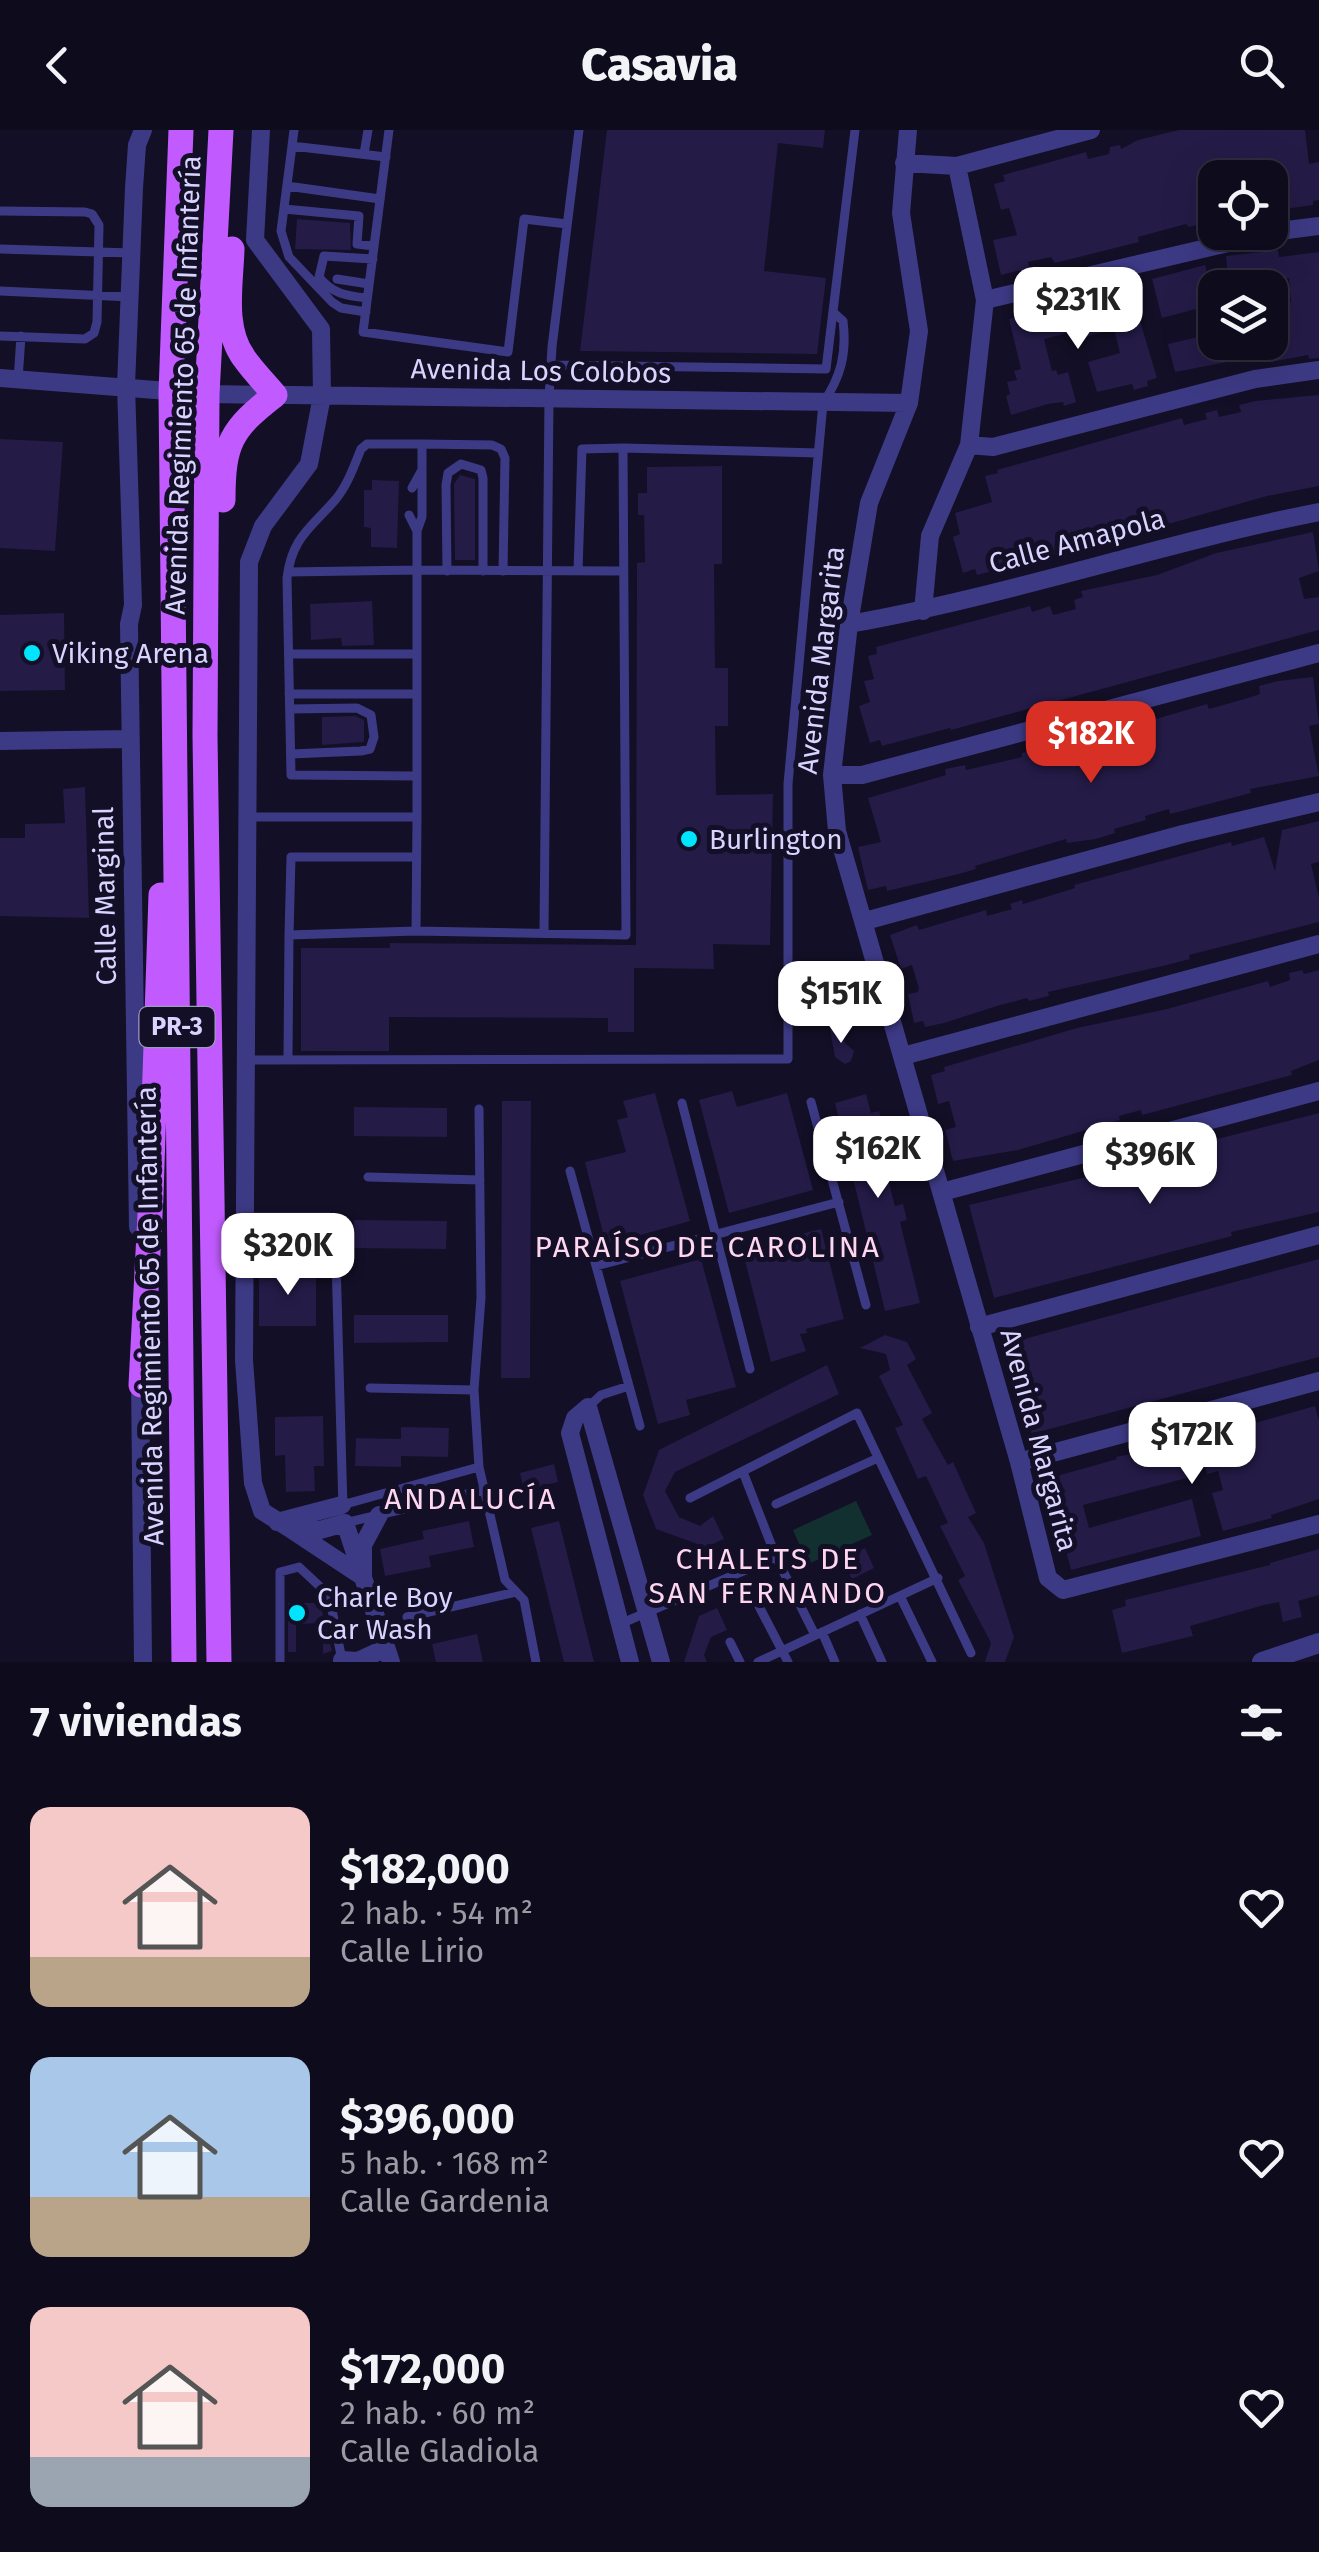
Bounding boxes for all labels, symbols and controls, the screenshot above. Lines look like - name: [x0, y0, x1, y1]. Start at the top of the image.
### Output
- icon: back: [30, 38, 85, 93]
- text: Casavia: [581, 38, 738, 92]
- icon: search: [1234, 38, 1289, 93]
- street label: Avenida Regimiento 65 de Infantería: [158, 155, 208, 615]
- map controls: [1198, 160, 1288, 360]
- button: locate: [1198, 160, 1288, 250]
- pin: $231K: [1008, 267, 1148, 352]
- button: layers: [1198, 270, 1288, 360]
- text: $231K: [1036, 280, 1120, 318]
- street label: Avenida Los Colobos: [410, 352, 672, 390]
- street label: Calle Amapola: [985, 502, 1169, 580]
- street label: Avenida Margarita: [791, 544, 851, 776]
- place label: Viking Arena: [52, 637, 209, 670]
- marker: Viking Arena: [21, 642, 43, 664]
- pin: $182K: [1021, 701, 1161, 786]
- text: $182K: [1048, 714, 1134, 752]
- street label: Calle Marginal: [87, 806, 123, 986]
- place label: Burlington: [709, 823, 843, 856]
- marker: Burlington: [678, 828, 700, 850]
- pin: $151K: [771, 961, 911, 1046]
- text: $151K: [800, 974, 882, 1012]
- road number: PR-3: [140, 1007, 214, 1047]
- street label: Avenida Regimiento 65 de Infantería: [129, 1086, 171, 1546]
- pin: $162K: [808, 1116, 948, 1201]
- pin: $396K: [1080, 1122, 1220, 1207]
- text: $162K: [835, 1129, 921, 1167]
- text: $396K: [1105, 1135, 1195, 1173]
- pin: $320K: [218, 1213, 358, 1298]
- text: $320K: [243, 1226, 333, 1264]
- district label: PARAÍSO DE CAROLINA: [535, 1229, 882, 1265]
- street label: Avenida Margarita: [993, 1325, 1085, 1555]
- pin: $172K: [1122, 1402, 1262, 1487]
- text: $172K: [1151, 1415, 1233, 1453]
- district label: ANDALUCÍA: [384, 1481, 558, 1517]
- district label: CHALETS DE SAN FERNANDO: [648, 1541, 888, 1611]
- place label: Charle Boy Car Wash: [317, 1581, 453, 1646]
- marker: Charle Boy Car Wash: [286, 1602, 308, 1624]
- icon: filters: [1234, 1695, 1289, 1750]
- text: 7 viviendas: [30, 1697, 242, 1747]
- text: $182,000: [340, 1844, 510, 1894]
- icon: home: [110, 1847, 230, 1967]
- icon: heart: [1234, 1880, 1289, 1935]
- text: 2 hab. · 54 m²: [340, 1894, 533, 1932]
- text: Calle Lirio: [340, 1932, 484, 1970]
- text: $396,000: [340, 2094, 515, 2144]
- icon: home: [110, 2097, 230, 2217]
- icon: heart: [1234, 2130, 1289, 2185]
- text: 5 hab. · 168 m²: [340, 2144, 549, 2182]
- text: Calle Gardenia: [340, 2182, 550, 2220]
- text: $172,000: [340, 2344, 505, 2394]
- icon: home: [110, 2347, 230, 2467]
- icon: heart: [1234, 2380, 1289, 2435]
- text: 2 hab. · 60 m²: [340, 2394, 535, 2432]
- text: Calle Gladiola: [340, 2432, 540, 2470]

